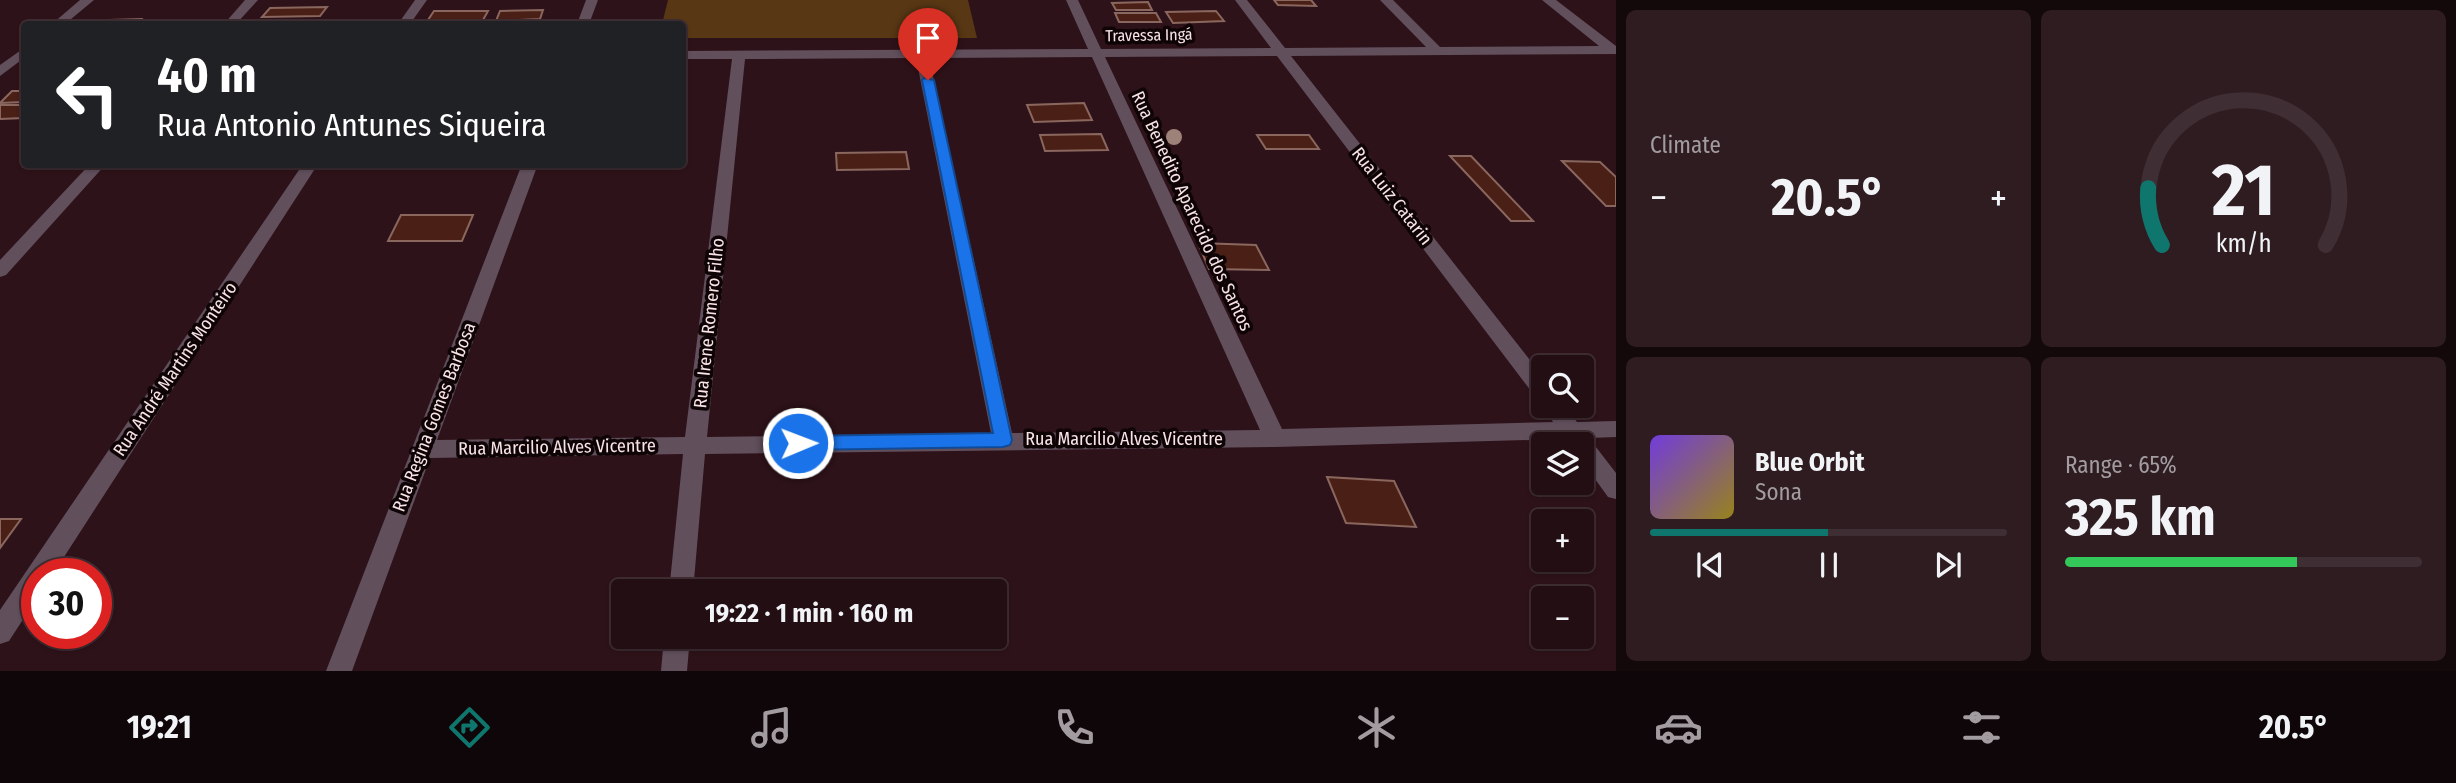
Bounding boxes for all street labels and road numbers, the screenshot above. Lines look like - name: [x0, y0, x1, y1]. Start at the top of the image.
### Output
- street label: Travessa Ingá: [1105, 25, 1193, 45]
- street label: Rua Benedito Aparecido dos Santos: [1127, 88, 1257, 335]
- street label: Rua Luiz Catarin: [1347, 143, 1437, 249]
- street label: Rua Irene Romero Filho: [689, 237, 729, 409]
- street label: Rua André Martins Monteiro: [108, 278, 242, 460]
- street label: Rua Regina Gomes Barbosa: [388, 319, 480, 515]
- street label: Rua Marcilio Alves Vicentre: [1025, 428, 1223, 450]
- street label: Rua Marcilio Alves Vicentre: [458, 434, 656, 460]

